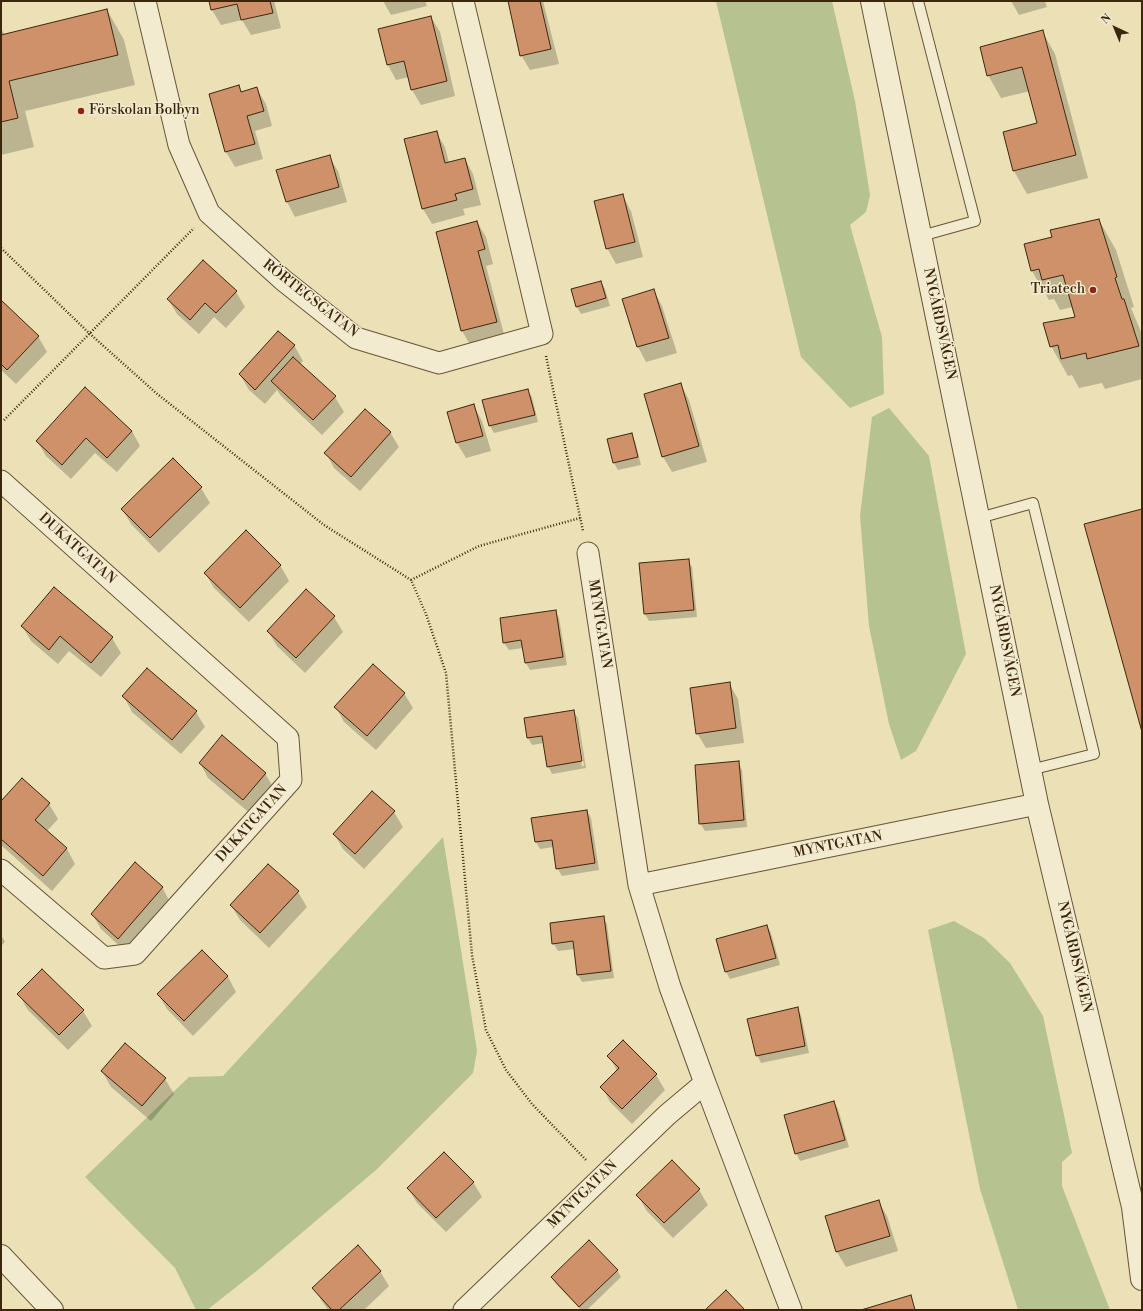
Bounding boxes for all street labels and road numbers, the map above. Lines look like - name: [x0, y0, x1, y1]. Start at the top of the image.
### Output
- street label: RÖRTEGSGATAN: [259, 256, 361, 342]
- street label: NYGÅRDSVÄGEN: [919, 267, 959, 381]
- street label: DUKATGATAN: [35, 510, 119, 588]
- street label: MYNTGATAN: [584, 578, 614, 670]
- street label: NYGÅRDSVÄGEN: [985, 584, 1023, 698]
- street label: DUKATGATAN: [213, 782, 291, 866]
- street label: MYNTGATAN: [792, 828, 884, 862]
- street label: NYGÅRDSVÄGEN: [1053, 900, 1095, 1014]
- street label: MYNTGATAN: [545, 1158, 621, 1232]

